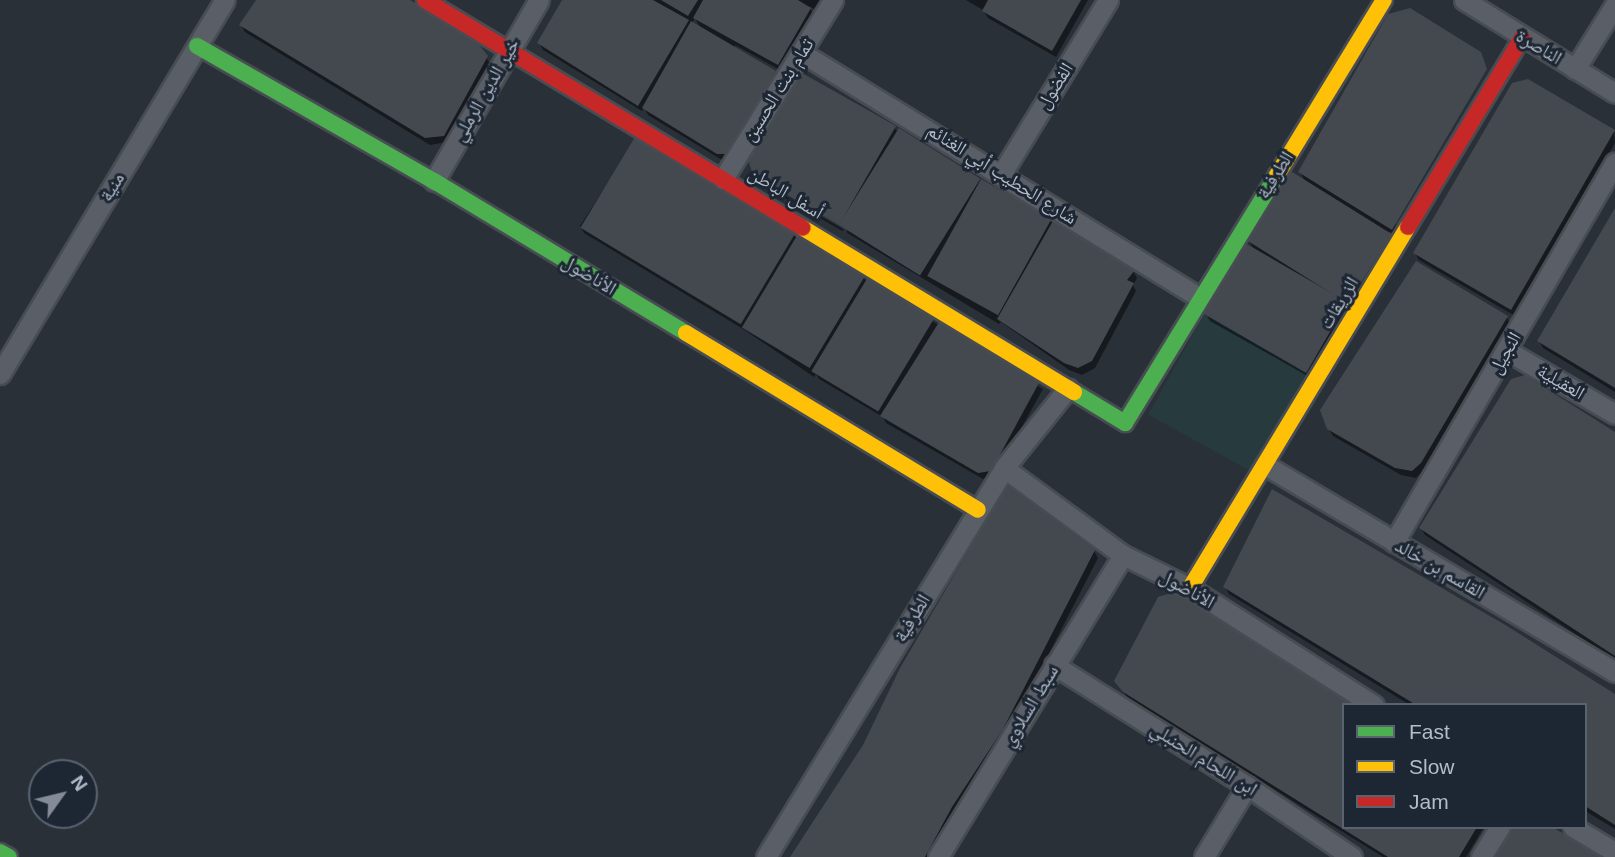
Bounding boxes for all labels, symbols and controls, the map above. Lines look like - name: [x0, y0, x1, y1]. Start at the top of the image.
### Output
- street label: الناصرة: [1512, 25, 1566, 69]
- street label: تمام بنت الحسين: [737, 34, 819, 146]
- street label: خير الدين الرملي: [447, 35, 525, 145]
- street label: الفضول: [1032, 58, 1078, 114]
- street label: شارع الحطيب أبي الغنائم: [923, 119, 1081, 229]
- street label: الطرفية: [1252, 147, 1298, 203]
- street label: أسفل الباطن: [744, 162, 828, 224]
- street label: منية: [95, 168, 129, 206]
- street label: الأناضول: [558, 250, 620, 300]
- street label: الزريقات: [1315, 273, 1363, 333]
- street label: النجيل: [1484, 328, 1526, 378]
- street label: العقيلية: [1533, 359, 1589, 405]
- street label: القاسم بن خالد: [1391, 534, 1489, 604]
- street label: الأناضول: [1155, 565, 1219, 613]
- street label: الطرفية: [889, 590, 935, 646]
- street label: سبط السلاوي: [997, 661, 1063, 751]
- legend: [1342, 703, 1587, 829]
- street label: ابن اللحام الحنبلي: [1146, 717, 1262, 801]
- text: Fast: [1409, 720, 1450, 743]
- text: Slow: [1409, 755, 1455, 778]
- north arrow: [28, 759, 98, 829]
- text: N: [67, 772, 92, 795]
- text: Jam: [1409, 790, 1449, 813]

